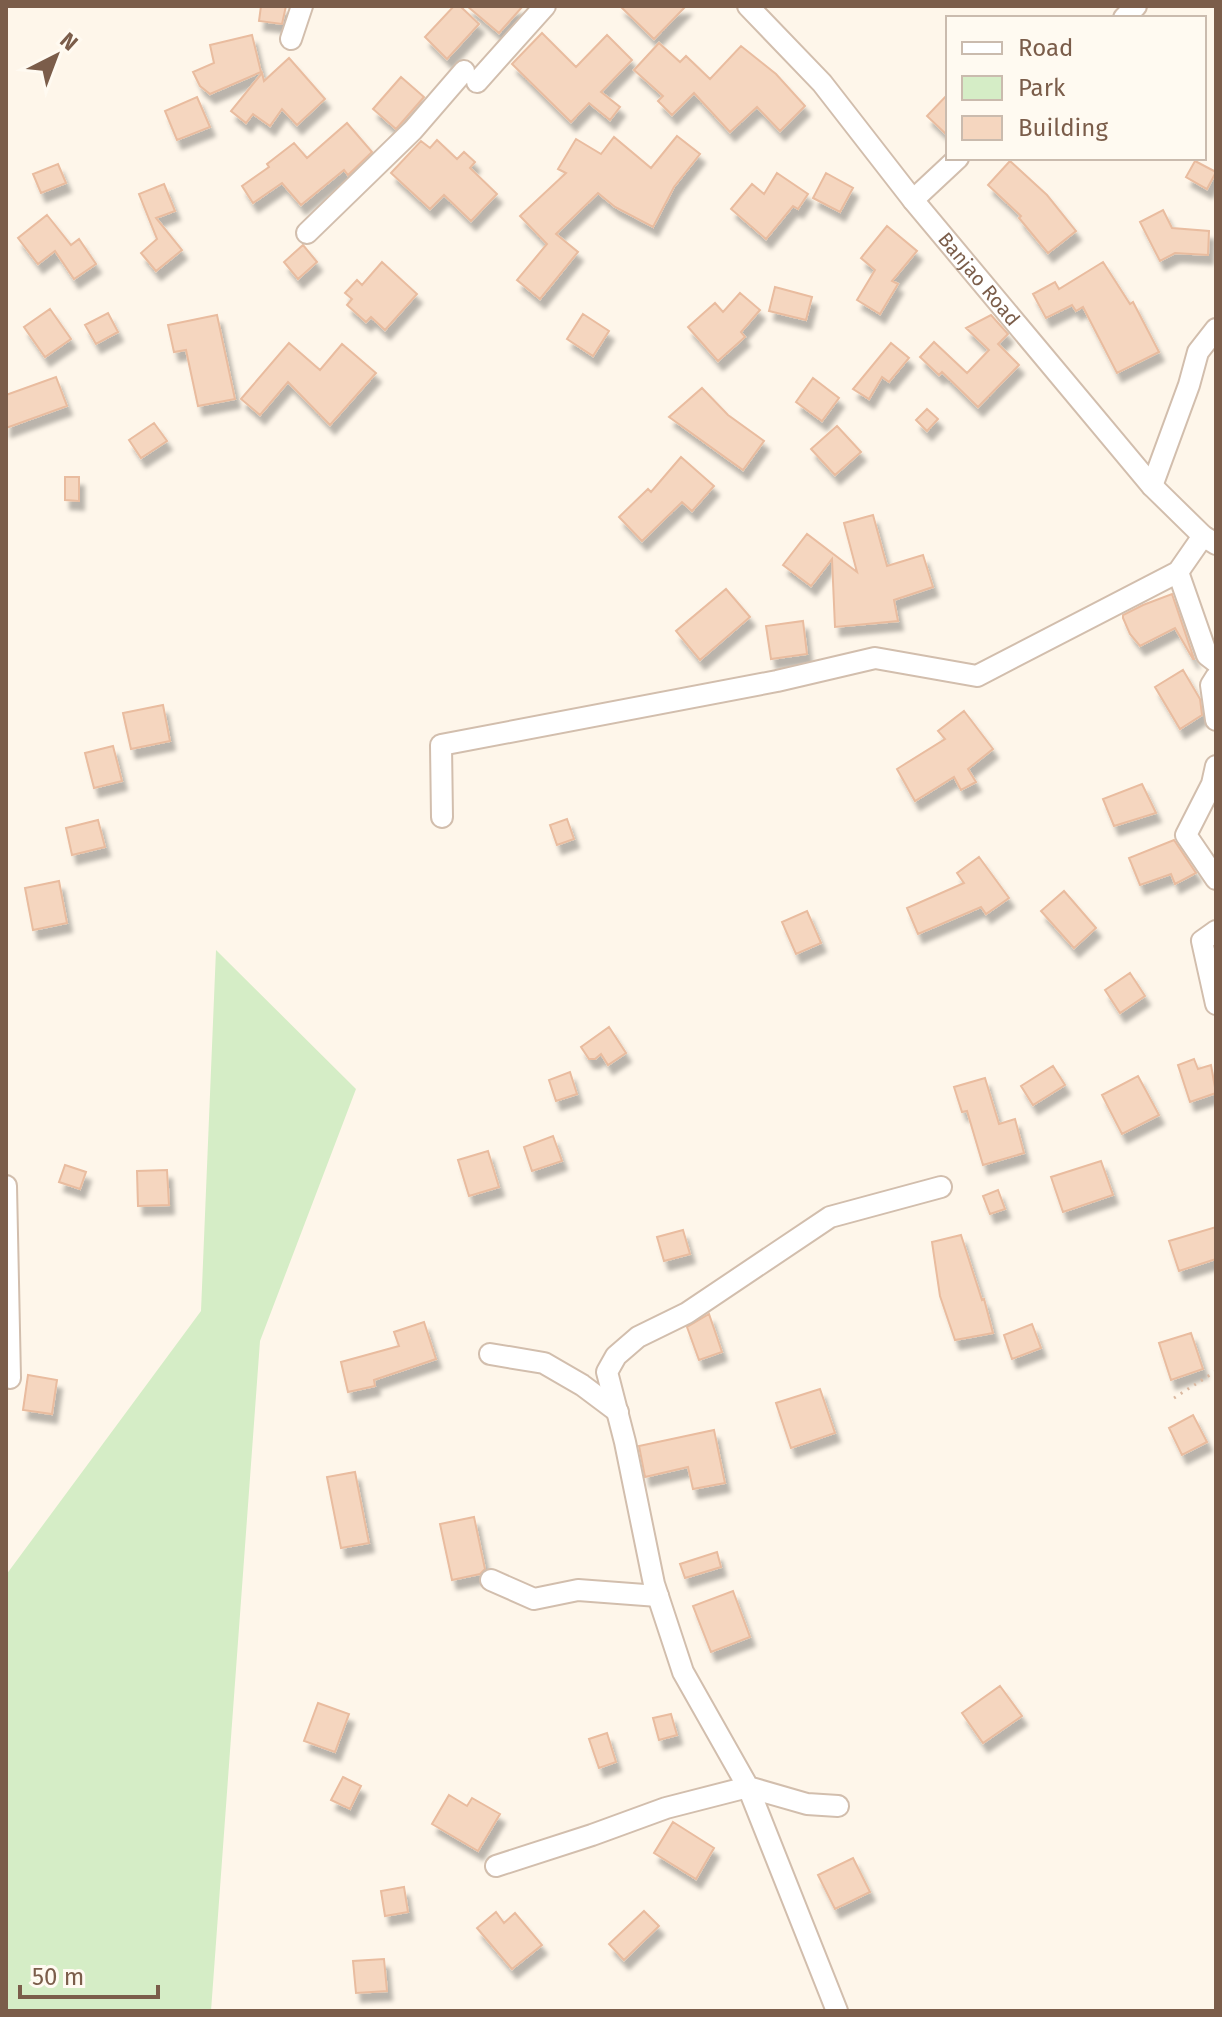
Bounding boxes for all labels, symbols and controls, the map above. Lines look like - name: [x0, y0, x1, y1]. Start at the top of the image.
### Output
- north arrow: [16, 16, 96, 96]
- legend: [946, 16, 1206, 160]
- text: N: [55, 27, 84, 56]
- text: Road: [1018, 34, 1073, 62]
- text: Park: [1018, 74, 1066, 102]
- text: Building: [1018, 114, 1108, 142]
- street label: Banjao Road: [933, 227, 1025, 331]
- scale bar: [20, 1949, 158, 1999]
- text: 50 m: [32, 1963, 84, 1991]

